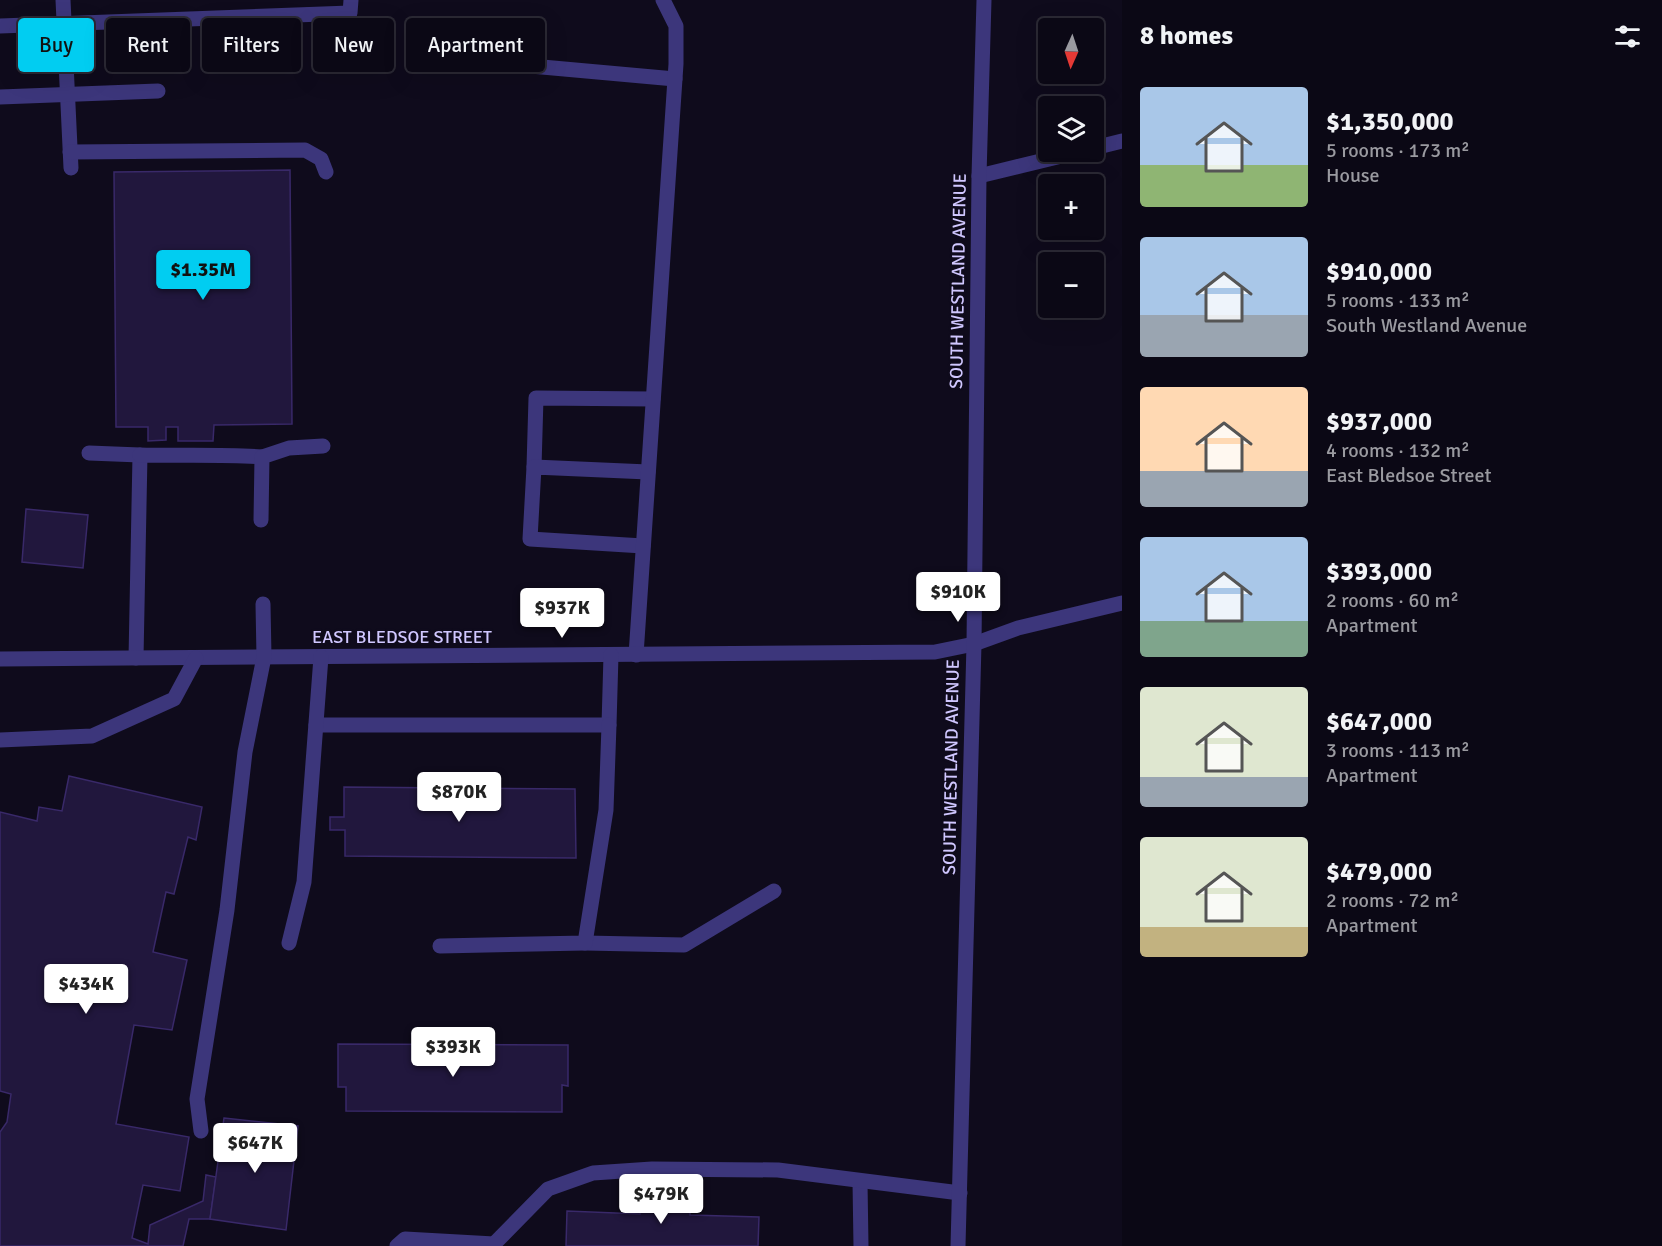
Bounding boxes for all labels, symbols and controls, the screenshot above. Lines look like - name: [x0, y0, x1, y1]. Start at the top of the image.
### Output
- chip: Buy: [18, 18, 94, 72]
- chip: Rent: [106, 18, 190, 72]
- chip: Filters: [202, 18, 301, 72]
- chip: New: [313, 18, 394, 72]
- chip: Apartment: [406, 18, 545, 72]
- north arrow: [1038, 18, 1104, 84]
- map controls: [1038, 18, 1104, 318]
- text: 8 homes: [1140, 20, 1233, 52]
- icon: filters: [1611, 20, 1644, 53]
- button: layers: [1038, 96, 1104, 162]
- text: $1,350,000: [1326, 106, 1454, 138]
- icon: home: [1188, 111, 1260, 183]
- text: 5 rooms · 173 m²: [1326, 138, 1470, 163]
- text: House: [1326, 163, 1380, 188]
- street label: SOUTH WESTLAND AVENUE: [945, 173, 971, 389]
- button: +: [1038, 174, 1104, 240]
- pin: $1.35M: [154, 250, 252, 301]
- button: −: [1038, 252, 1104, 318]
- text: $910,000: [1326, 256, 1432, 288]
- text: $1.35M: [170, 257, 236, 282]
- icon: home: [1188, 261, 1260, 333]
- text: 5 rooms · 133 m²: [1326, 288, 1470, 313]
- text: South Westland Avenue: [1326, 313, 1527, 338]
- text: $937,000: [1326, 406, 1432, 438]
- icon: home: [1188, 411, 1260, 483]
- text: 4 rooms · 132 m²: [1326, 438, 1470, 463]
- text: East Bledsoe Street: [1326, 463, 1492, 488]
- text: $393,000: [1326, 556, 1432, 588]
- icon: home: [1188, 561, 1260, 633]
- pin: $910K: [916, 572, 1000, 623]
- text: $910K: [930, 579, 986, 604]
- pin: $937K: [520, 588, 604, 639]
- text: 2 rooms · 60 m²: [1326, 588, 1459, 613]
- text: $937K: [534, 595, 590, 620]
- text: Apartment: [1326, 613, 1418, 638]
- street label: EAST BLEDSOE STREET: [312, 626, 492, 648]
- street label: SOUTH WESTLAND AVENUE: [938, 659, 964, 875]
- text: $647,000: [1326, 706, 1432, 738]
- icon: home: [1188, 711, 1260, 783]
- text: 3 rooms · 113 m²: [1326, 738, 1470, 763]
- text: Apartment: [1326, 763, 1418, 788]
- pin: $870K: [417, 772, 501, 823]
- text: $870K: [431, 779, 487, 804]
- text: $479,000: [1326, 856, 1432, 888]
- icon: home: [1188, 861, 1260, 933]
- text: 2 rooms · 72 m²: [1326, 888, 1459, 913]
- text: Apartment: [1326, 913, 1418, 938]
- pin: $434K: [44, 964, 128, 1015]
- text: $434K: [58, 971, 114, 996]
- pin: $393K: [411, 1027, 495, 1078]
- text: $393K: [425, 1034, 481, 1059]
- pin: $647K: [213, 1123, 297, 1174]
- text: $647K: [227, 1130, 283, 1155]
- pin: $479K: [619, 1174, 703, 1225]
- text: $479K: [633, 1181, 689, 1206]

